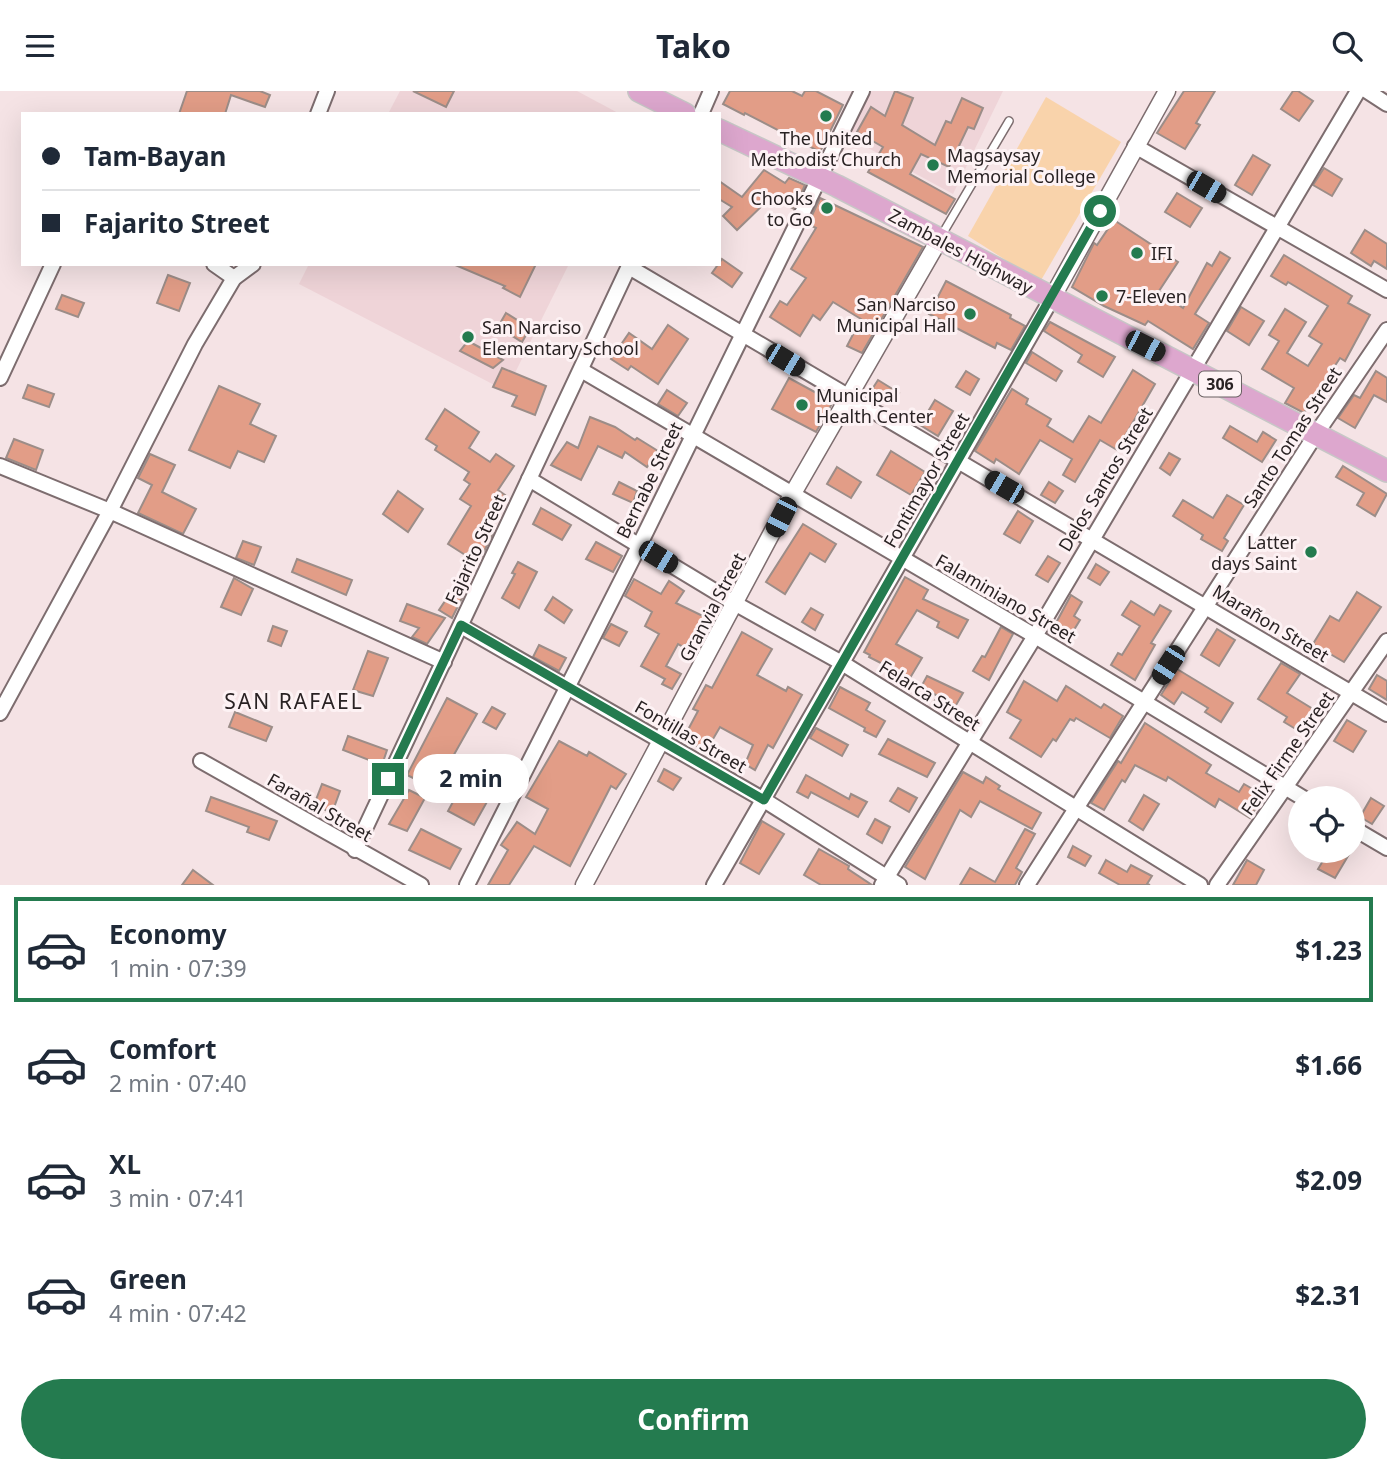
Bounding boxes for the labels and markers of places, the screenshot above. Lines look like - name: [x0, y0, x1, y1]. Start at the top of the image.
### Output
- marker: The United Methodist Church: [818, 108, 834, 124]
- place label: The United Methodist Church: [751, 126, 901, 171]
- place label: Magsaysay Memorial College: [947, 143, 1096, 188]
- marker: Magsaysay Memorial College: [925, 157, 941, 173]
- place label: Chooks to Go: [750, 186, 813, 231]
- marker: Chooks to Go: [819, 200, 835, 216]
- place label: IFI: [1151, 241, 1173, 265]
- marker: IFI: [1129, 245, 1145, 261]
- place label: 7-Eleven: [1116, 284, 1187, 308]
- marker: 7-Eleven: [1094, 288, 1110, 304]
- place label: San Narciso Municipal Hall: [836, 292, 956, 337]
- marker: San Narciso Municipal Hall: [962, 306, 978, 322]
- place label: San Narciso Elementary School: [482, 315, 639, 360]
- marker: San Narciso Elementary School: [460, 329, 476, 345]
- place label: Municipal Health Center: [816, 383, 934, 428]
- marker: Municipal Health Center: [794, 397, 810, 413]
- place label: Latter days Saint: [1211, 530, 1298, 575]
- marker: Latter days Saint: [1303, 544, 1319, 560]

